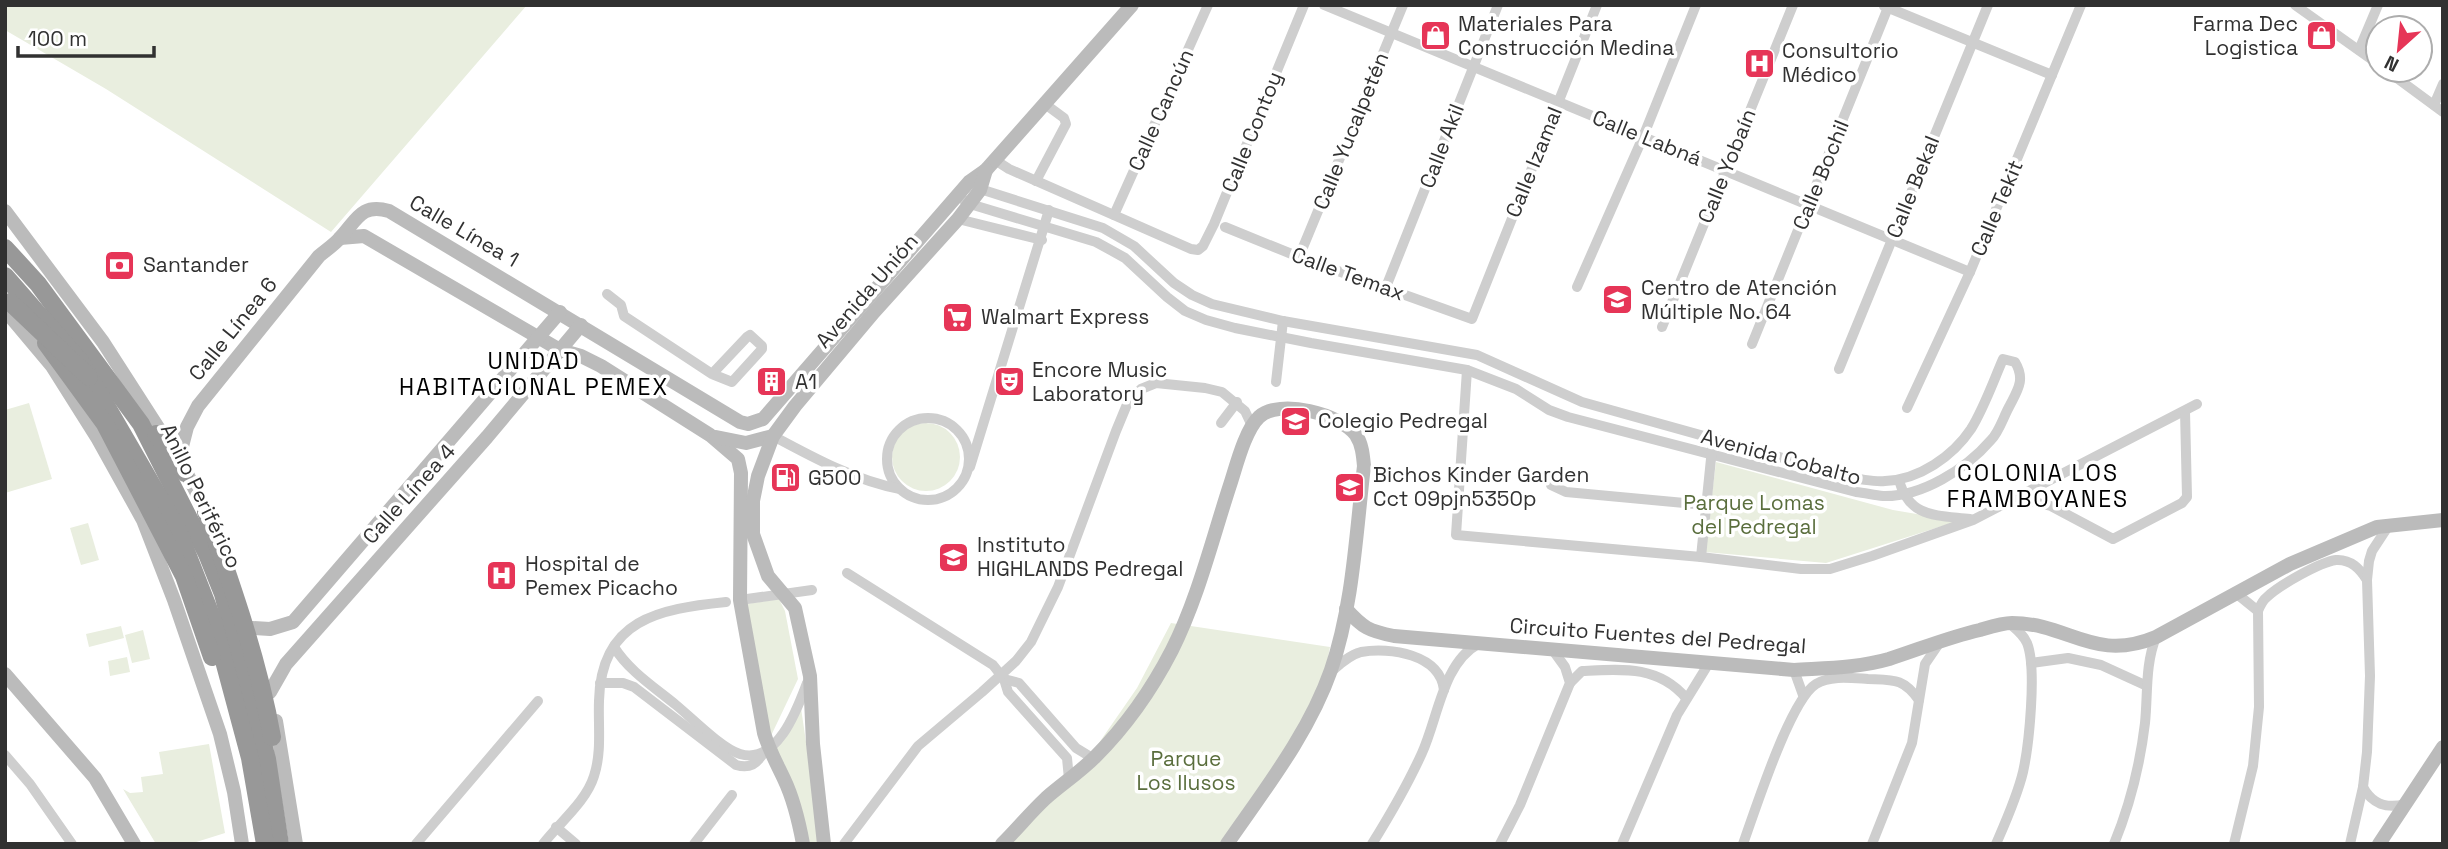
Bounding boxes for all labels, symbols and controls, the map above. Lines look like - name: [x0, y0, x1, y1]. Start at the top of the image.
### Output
- place label: Materiales Para Construcción Medina: [1458, 10, 1674, 61]
- place label: Farma Dec Logistica: [2192, 10, 2298, 61]
- scale bar: [18, 14, 154, 58]
- north arrow: [2364, 14, 2434, 84]
- shop icon: Materiales Para Construcción Medina: [1418, 19, 1452, 53]
- shop icon: Farma Dec Logistica: [2304, 19, 2338, 53]
- text: 100 m: [28, 25, 87, 52]
- place label: Consultorio Médico: [1782, 37, 1899, 88]
- street label: Calle Cancún: [1122, 45, 1199, 175]
- hospital icon: Consultorio Médico: [1742, 46, 1776, 80]
- street label: Calle Yucalpetén: [1307, 48, 1394, 213]
- text: N: [2380, 50, 2403, 78]
- street label: Calle Contoy: [1215, 67, 1288, 196]
- street label: Calle Akil: [1413, 100, 1470, 192]
- street label: Calle Izamal: [1499, 102, 1568, 221]
- street label: Calle Labná: [1588, 103, 1706, 172]
- street label: Calle Yobaín: [1691, 105, 1762, 227]
- street label: Calle Bochil: [1786, 116, 1855, 234]
- street label: Calle Bekal: [1880, 132, 1945, 242]
- street label: Calle Tekit: [1964, 156, 2029, 260]
- street label: Calle Línea 1: [405, 188, 524, 273]
- street label: Avenida Unión: [810, 228, 924, 354]
- street label: Calle Temax: [1288, 241, 1408, 306]
- bank icon: Santander: [103, 248, 137, 282]
- place label: Santander: [143, 251, 249, 278]
- street label: Calle Línea 6: [182, 271, 283, 386]
- place label: Centro de Atención Múltiple No. 64: [1641, 274, 1837, 325]
- school or university icon: Centro de Atención Múltiple No. 64: [1601, 283, 1635, 317]
- supermarket icon: Walmart Express: [941, 300, 975, 334]
- place label: Walmart Express: [981, 303, 1149, 330]
- district label: UNIDAD HABITACIONAL PEMEX: [399, 346, 669, 402]
- place label: Encore Music Laboratory: [1032, 356, 1167, 407]
- building icon: A1: [755, 365, 789, 399]
- theatre icon: Encore Music Laboratory: [992, 365, 1026, 399]
- place label: A1: [795, 368, 817, 395]
- school or university icon: Colegio Pedregal: [1278, 404, 1312, 438]
- place label: Colegio Pedregal: [1318, 407, 1488, 434]
- street label: Anillo Periférico: [155, 419, 248, 572]
- street label: Avenida Cobalto: [1698, 422, 1864, 491]
- street label: Calle Línea 4: [356, 438, 461, 550]
- district label: COLONIA LOS FRAMBOYANES: [1947, 458, 2129, 514]
- fuel station icon: G500: [768, 461, 802, 495]
- place label: Bichos Kinder Garden Cct 09pjn5350p: [1373, 461, 1589, 512]
- place label: G500: [808, 464, 861, 491]
- school or university icon: Bichos Kinder Garden Cct 09pjn5350p: [1333, 470, 1367, 504]
- park label: Parque Lomas del Pedregal: [1683, 489, 1825, 540]
- place label: Instituto HIGHLANDS Pedregal: [977, 531, 1183, 582]
- school or university icon: Instituto HIGHLANDS Pedregal: [937, 540, 971, 574]
- place label: Hospital de Pemex Picacho: [525, 550, 678, 601]
- hospital icon: Hospital de Pemex Picacho: [485, 559, 519, 593]
- street label: Circuito Fuentes del Pedregal: [1509, 612, 1807, 659]
- park label: Parque Los Ilusos: [1136, 745, 1236, 796]

